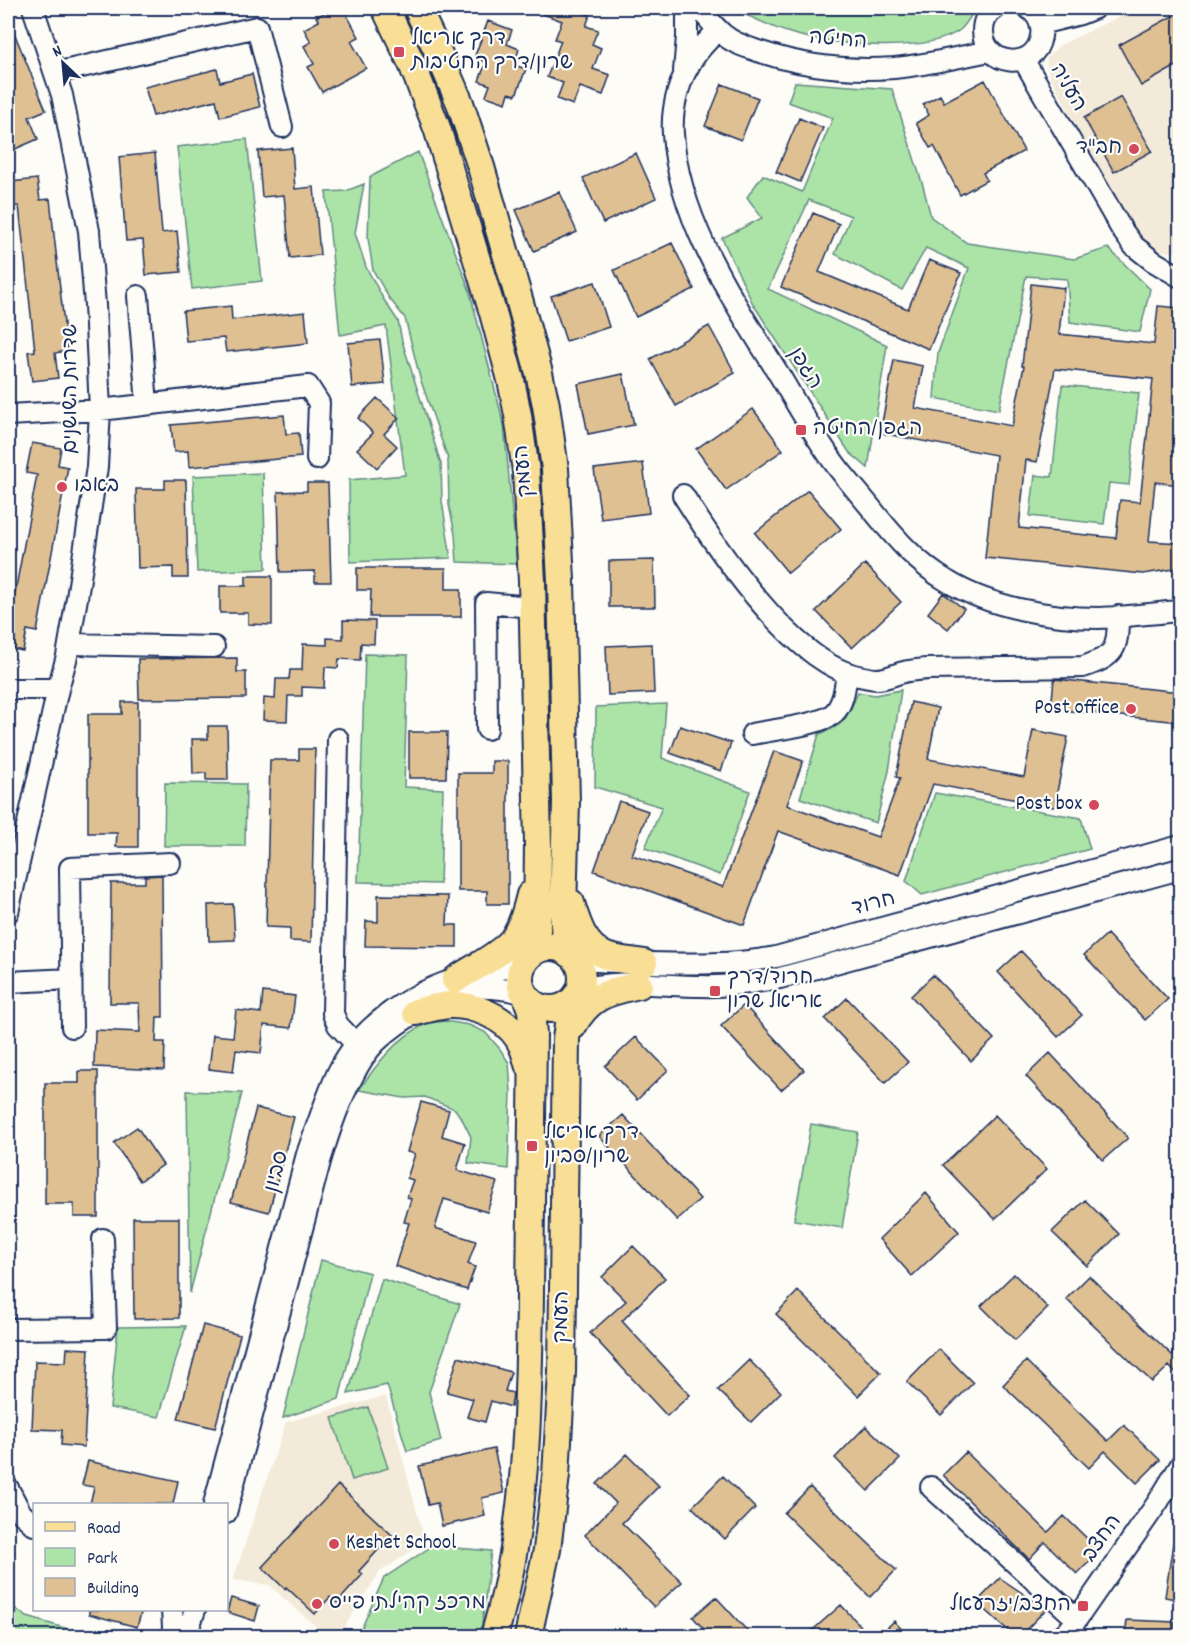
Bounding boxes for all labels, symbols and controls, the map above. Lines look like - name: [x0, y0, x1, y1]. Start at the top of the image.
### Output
- street label: החיטה: [808, 24, 868, 58]
- place label: דרך אריאל שרון/דרך החטיבות: [409, 25, 573, 79]
- north arrow: [33, 33, 93, 93]
- text: N: [49, 40, 66, 64]
- marker: דרך אריאל שרון/דרך החטיבות: [392, 45, 406, 59]
- street label: העליה: [1041, 58, 1093, 118]
- place label: חב"ד: [1076, 134, 1122, 164]
- marker: חב"ד: [1127, 142, 1141, 156]
- street label: שדרות השושנים: [57, 324, 87, 454]
- street label: הגפן: [779, 342, 829, 396]
- place label: הגפן/החיטה: [813, 415, 922, 445]
- marker: הגפן/החיטה: [794, 423, 808, 437]
- street label: העמק: [507, 443, 543, 499]
- place label: באבו: [74, 472, 119, 502]
- marker: באבו: [55, 480, 69, 494]
- place label: Post office: [1034, 694, 1119, 724]
- marker: Post office: [1124, 702, 1138, 716]
- place label: Post box: [1015, 790, 1082, 820]
- marker: Post box: [1087, 798, 1101, 812]
- street label: חרוד: [849, 885, 899, 925]
- place label: חרוד/דרך אריאל שרון: [727, 964, 822, 1018]
- marker: חרוד/דרך אריאל שרון: [708, 984, 722, 998]
- place label: דרך אריאל שרון/סביון: [544, 1119, 639, 1173]
- marker: דרך אריאל שרון/סביון: [525, 1139, 539, 1153]
- street label: סביון: [258, 1148, 298, 1196]
- street label: העמק: [548, 1290, 578, 1344]
- legend: [33, 1503, 228, 1611]
- street label: החצב: [1076, 1509, 1130, 1569]
- text: Road: [87, 1517, 121, 1542]
- place label: Keshet School: [346, 1529, 456, 1559]
- marker: Keshet School: [327, 1537, 341, 1551]
- text: Park: [87, 1547, 118, 1572]
- text: Building: [87, 1577, 139, 1602]
- place label: מרכז קהילתי פייס: [329, 1589, 486, 1619]
- place label: החצב/יזרעאל: [950, 1591, 1071, 1621]
- marker: מרכז קהילתי פייס: [310, 1597, 324, 1611]
- marker: החצב/יזרעאל: [1076, 1599, 1090, 1613]

